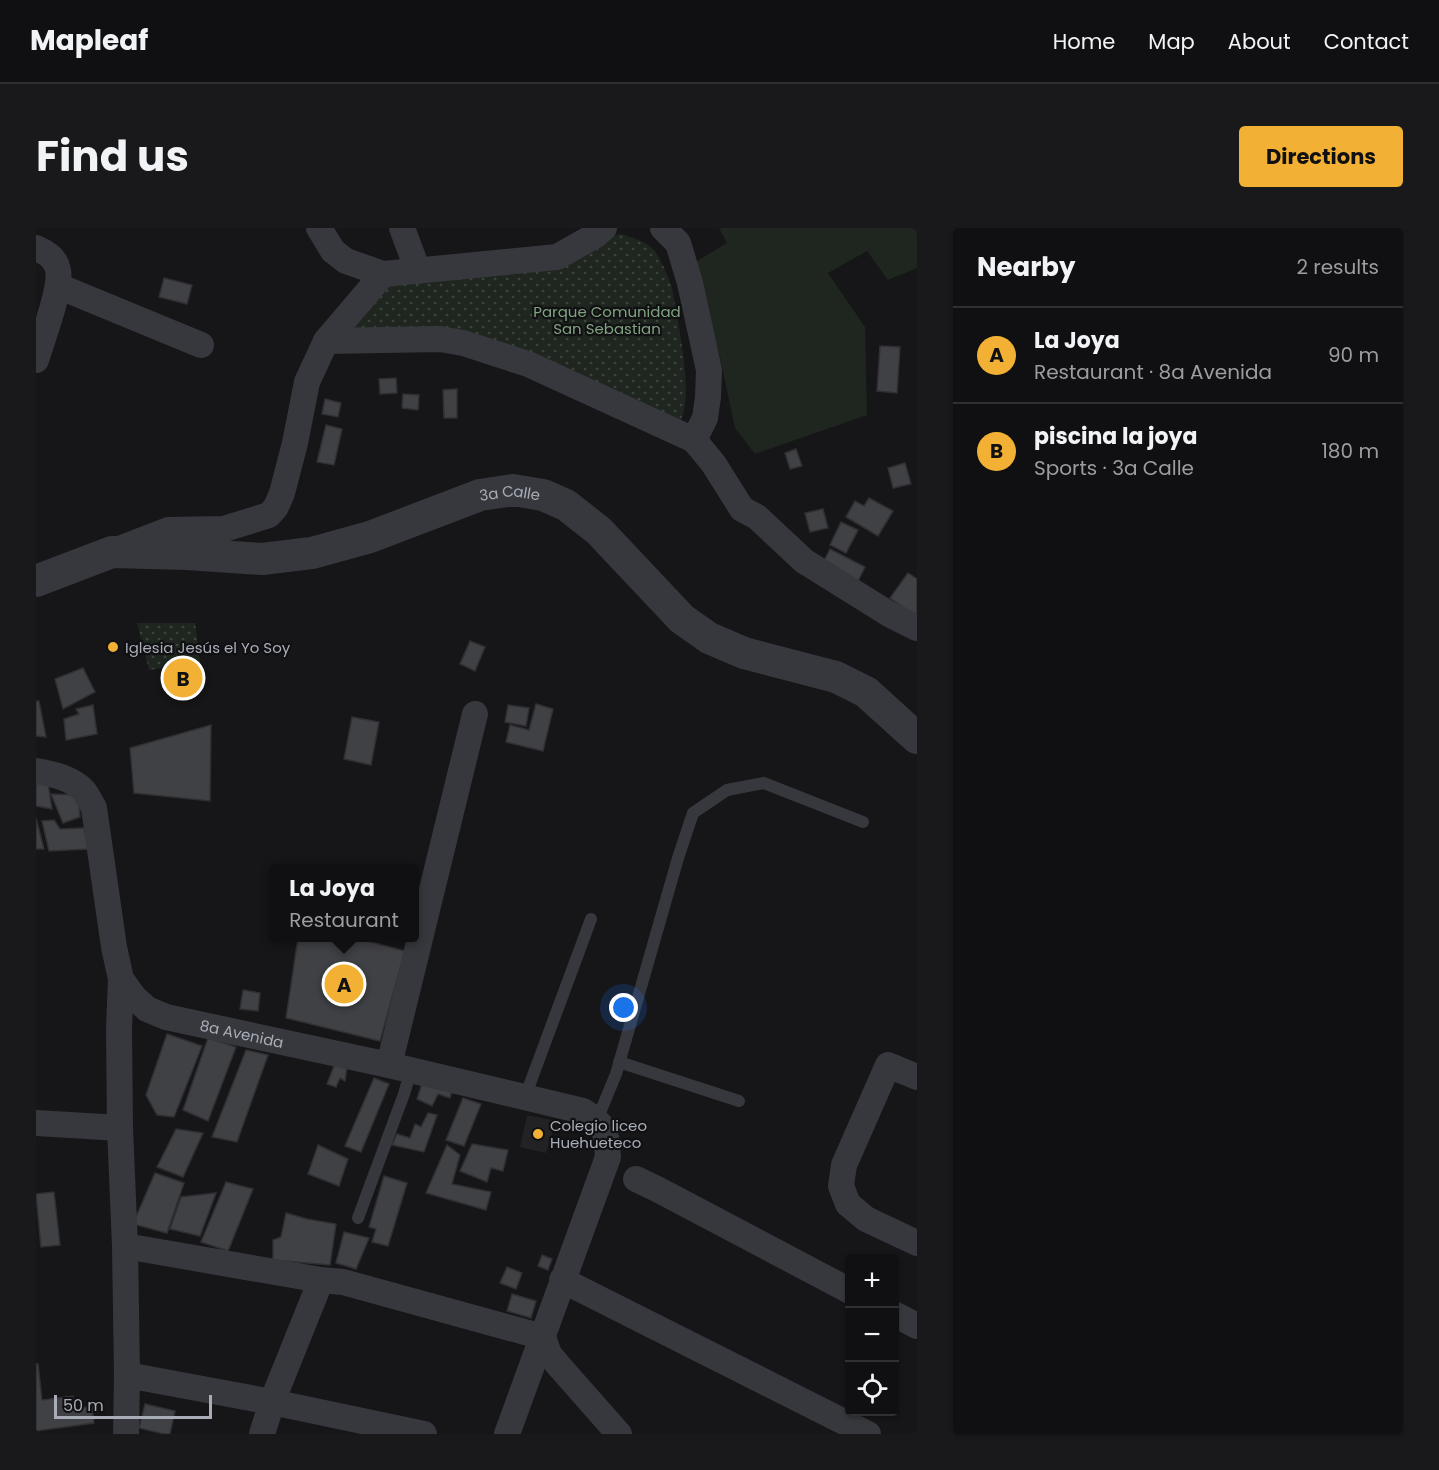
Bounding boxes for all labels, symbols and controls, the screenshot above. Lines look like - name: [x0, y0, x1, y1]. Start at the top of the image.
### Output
- text: Mapleaf: [30, 21, 148, 60]
- text: Home: [1053, 27, 1115, 56]
- text: Map: [1148, 27, 1195, 56]
- text: About: [1228, 27, 1291, 56]
- text: Contact: [1324, 27, 1409, 56]
- button: Directions: [1239, 126, 1403, 187]
- text: Find us: [36, 127, 189, 186]
- text: Nearby: [977, 249, 1075, 285]
- text: 2 results: [1296, 253, 1379, 281]
- park label: Parque Comunidad San Sebastian: [533, 301, 681, 339]
- text: La Joya: [1034, 325, 1120, 356]
- text: A: [989, 341, 1004, 369]
- text: 90 m: [1328, 341, 1379, 369]
- text: Restaurant · 8a Avenida: [1034, 358, 1272, 386]
- text: piscina la joya: [1034, 421, 1197, 452]
- text: B: [990, 437, 1003, 465]
- text: 180 m: [1321, 437, 1379, 465]
- text: Sports · 3a Calle: [1034, 454, 1194, 482]
- street label: 3a Calle: [478, 480, 542, 505]
- place label: Iglesia Jesús el Yo Soy: [125, 637, 291, 658]
- marker: Iglesia Jesús el Yo Soy: [106, 640, 120, 654]
- pin: B: [164, 656, 202, 700]
- popup: [269, 864, 419, 942]
- text: La Joya: [289, 873, 375, 904]
- text: Restaurant: [289, 906, 399, 934]
- pin: A: [324, 962, 364, 1006]
- your location: [609, 993, 638, 1022]
- street label: 8a Avenida: [198, 1014, 286, 1053]
- place label: Colegio liceo Huehueteco: [550, 1115, 647, 1153]
- marker: Colegio liceo Huehueteco: [531, 1127, 545, 1141]
- map controls: [845, 1254, 899, 1416]
- button: +: [845, 1254, 899, 1308]
- button: −: [845, 1308, 899, 1362]
- button: locate: [845, 1362, 899, 1416]
- scale bar: [54, 1392, 212, 1420]
- text: 50 m: [63, 1394, 104, 1417]

